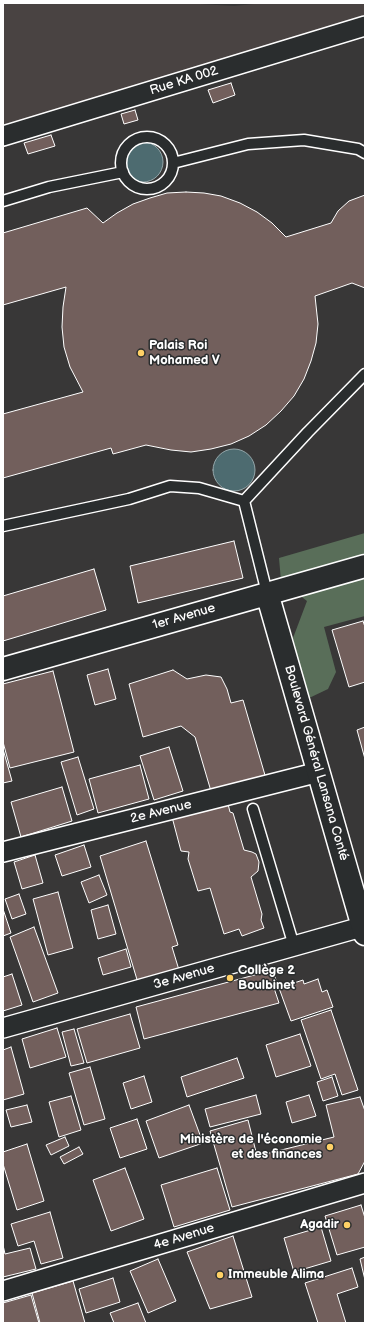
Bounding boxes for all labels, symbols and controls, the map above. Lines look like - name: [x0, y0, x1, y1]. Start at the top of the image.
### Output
- street label: Rue KA 002: [148, 63, 220, 99]
- place label: Palais Roi Mohamed V: [149, 338, 220, 369]
- marker: Palais Roi Mohamed V: [136, 348, 146, 358]
- street label: 1er Avenue: [151, 601, 217, 633]
- street label: Boulevard Général Lansana Conté: [281, 663, 351, 863]
- street label: 2e Avenue: [129, 797, 193, 827]
- street label: 3e Avenue: [152, 961, 216, 993]
- place label: Collège 2 Boulbinet: [238, 963, 295, 994]
- marker: Collège 2 Boulbinet: [225, 973, 235, 983]
- place label: Ministère de l'économie et des finances: [180, 1132, 322, 1163]
- marker: Ministère de l'économie et des finances: [325, 1142, 335, 1152]
- place label: Agadir: [300, 1217, 339, 1233]
- street label: 4e Avenue: [152, 1220, 216, 1254]
- marker: Agadir: [342, 1220, 352, 1230]
- place label: Immeuble Alima: [228, 1267, 324, 1283]
- marker: Immeuble Alima: [215, 1270, 225, 1280]

